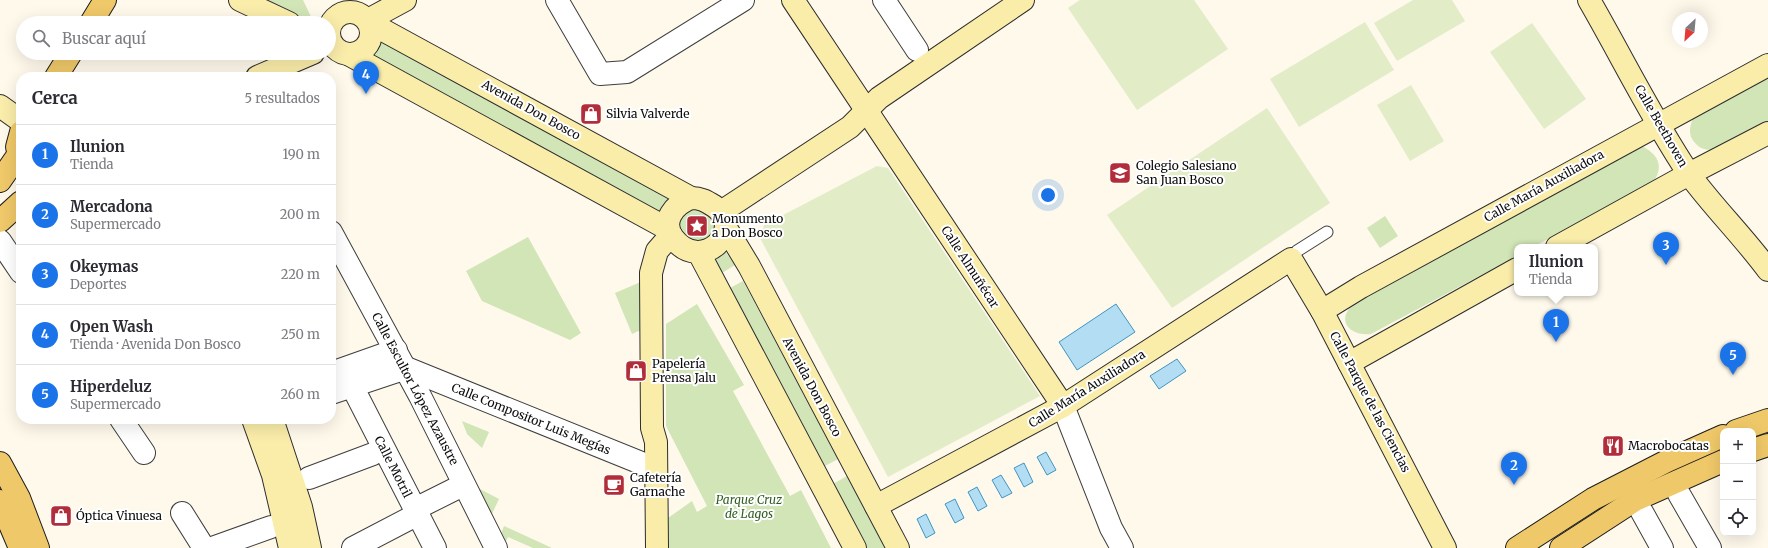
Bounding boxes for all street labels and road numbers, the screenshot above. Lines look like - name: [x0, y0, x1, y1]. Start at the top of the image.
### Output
- street label: Avenida Don Bosco: [478, 76, 583, 143]
- street label: Calle Beethoven: [1632, 82, 1691, 170]
- street label: Calle María Auxiliadora: [1481, 146, 1607, 225]
- street label: Calle Almuñécar: [938, 223, 1003, 311]
- street label: Calle Escultor López Azaustre: [369, 310, 462, 468]
- street label: Calle Parque de las Ciencias: [1327, 329, 1414, 475]
- street label: Avenida Don Bosco: [779, 334, 845, 439]
- street label: Calle María Auxiliadora: [1026, 346, 1148, 431]
- street label: Calle Compositor Luis Megías: [449, 380, 613, 457]
- street label: Calle Motril: [371, 433, 416, 501]

